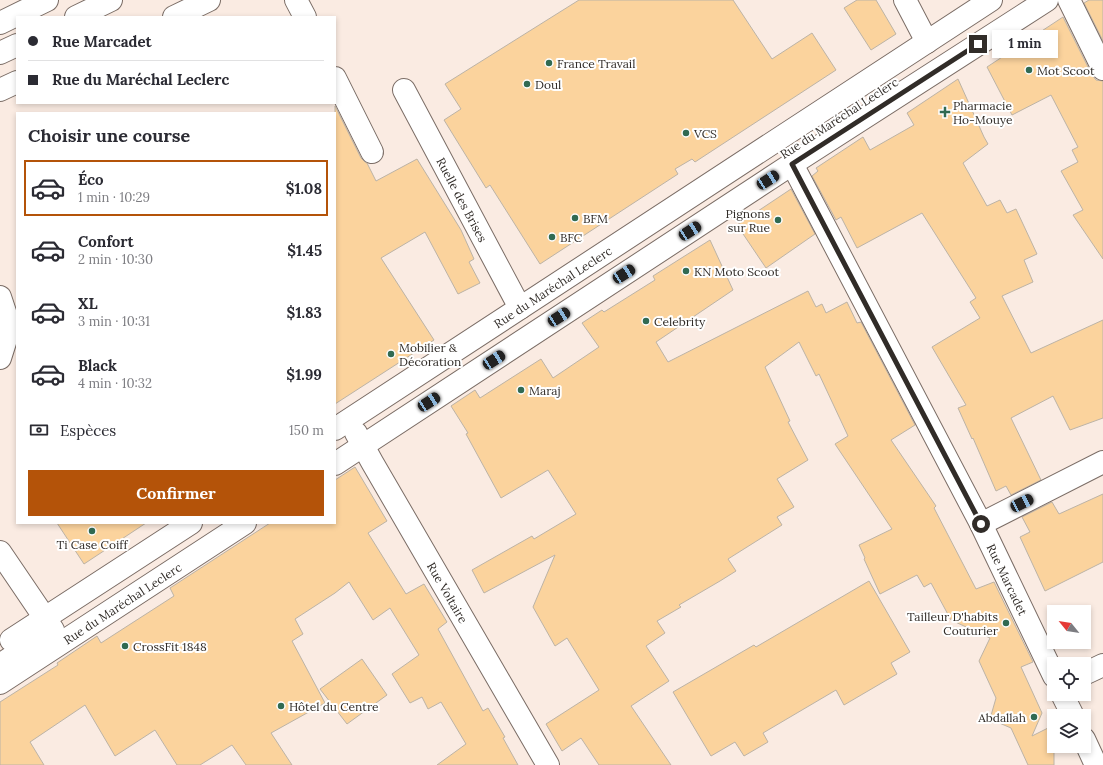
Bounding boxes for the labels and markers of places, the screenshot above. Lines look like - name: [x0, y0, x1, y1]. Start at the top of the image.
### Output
- place label: France Travail: [557, 56, 635, 71]
- marker: France Travail: [544, 58, 554, 68]
- place label: Mot Scoot: [1037, 63, 1095, 78]
- marker: Mot Scoot: [1024, 65, 1034, 75]
- place label: Doul: [535, 77, 561, 92]
- marker: Doul: [522, 79, 532, 89]
- place label: Pharmacie Ho-Mouye: [953, 98, 1013, 127]
- marker: Pharmacie Ho-Mouye: [940, 107, 950, 117]
- place label: VCS: [693, 126, 717, 141]
- marker: VCS: [681, 128, 691, 138]
- place label: Pignons sur Rue: [726, 206, 770, 235]
- place label: BFM: [583, 211, 608, 226]
- marker: BFM: [570, 213, 580, 223]
- marker: Pignons sur Rue: [773, 215, 783, 225]
- place label: BFC: [560, 230, 583, 245]
- marker: BFC: [547, 232, 557, 242]
- place label: KN Moto Scoot: [694, 264, 779, 279]
- marker: KN Moto Scoot: [681, 266, 691, 276]
- place label: Celebrity: [654, 314, 706, 329]
- marker: Celebrity: [641, 316, 651, 326]
- place label: Mobilier & Décoration: [399, 340, 461, 369]
- marker: Mobilier & Décoration: [386, 349, 396, 359]
- place label: Maraj: [529, 383, 561, 398]
- marker: Maraj: [516, 385, 526, 395]
- marker: Ti Case Coiff: [87, 526, 97, 536]
- place label: Ti Case Coiff: [56, 537, 128, 552]
- place label: Tailleur D'habits Couturier: [907, 609, 999, 638]
- marker: Tailleur D'habits Couturier: [1001, 618, 1011, 628]
- place label: CrossFit 1848: [133, 639, 207, 654]
- marker: CrossFit 1848: [120, 641, 130, 651]
- place label: Hôtel du Centre: [289, 699, 379, 714]
- marker: Hôtel du Centre: [276, 701, 286, 711]
- place label: Abdallah: [977, 710, 1026, 725]
- marker: Abdallah: [1029, 712, 1039, 722]

